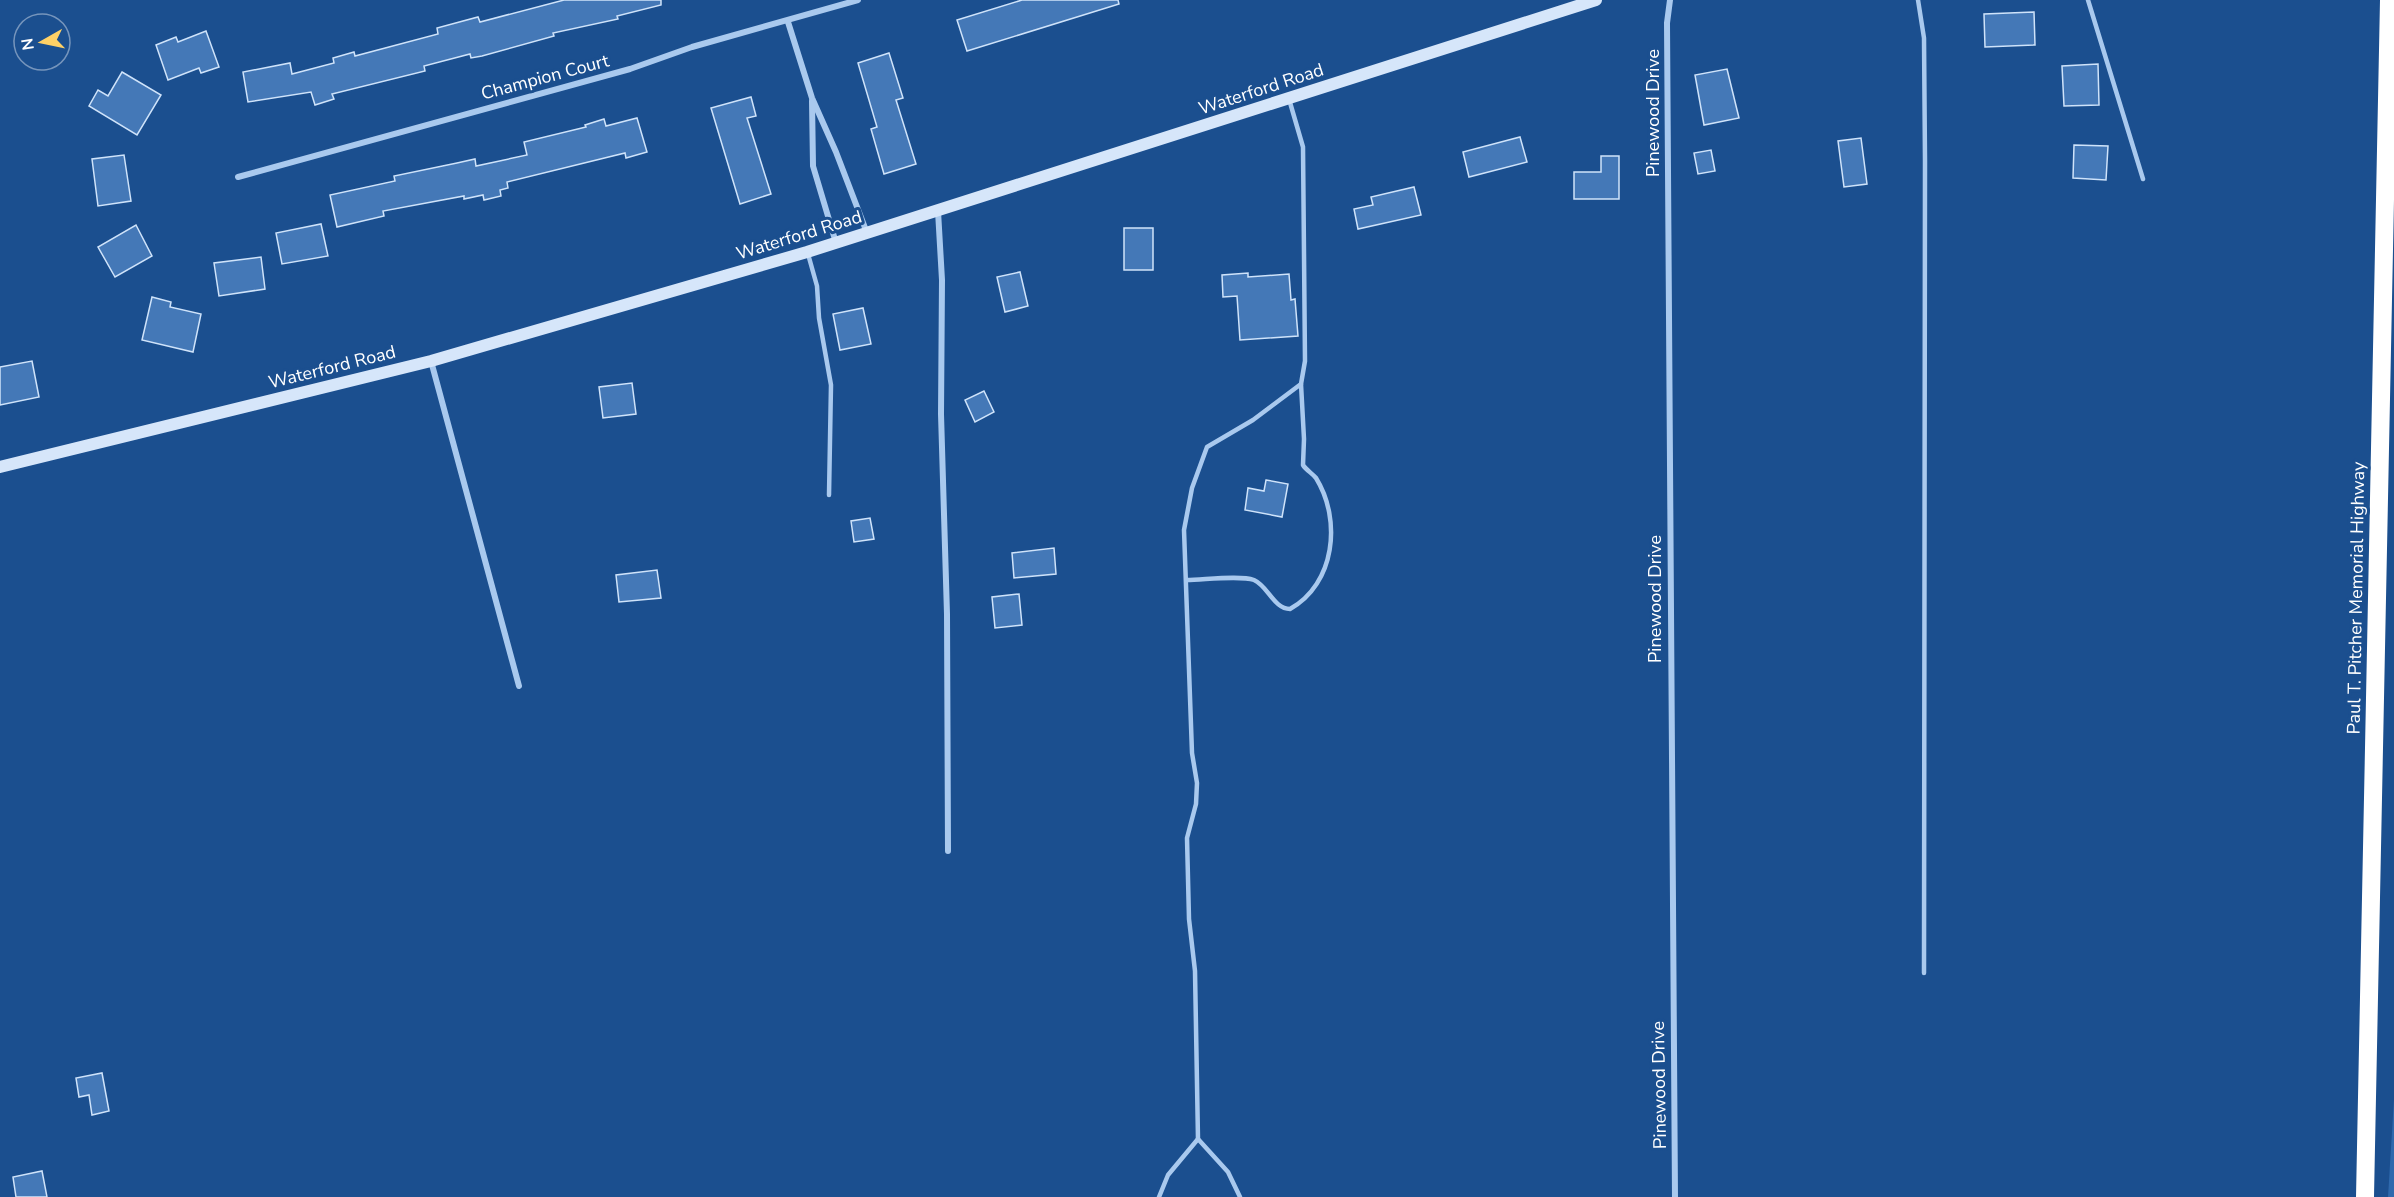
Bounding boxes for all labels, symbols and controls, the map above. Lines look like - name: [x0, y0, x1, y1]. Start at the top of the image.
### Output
- north arrow: [12, 12, 72, 72]
- text: N: [16, 37, 40, 52]
- street label: Champion Court: [478, 48, 612, 106]
- street label: Pinewood Drive: [1641, 49, 1665, 177]
- street label: Waterford Road: [1195, 57, 1327, 121]
- street label: Waterford Road: [733, 205, 865, 265]
- street label: Waterford Road: [266, 340, 398, 394]
- street label: Paul T. Pitcher Memorial Highway: [2342, 461, 2370, 735]
- street label: Pinewood Drive: [1643, 535, 1667, 663]
- street label: Pinewood Drive: [1646, 1021, 1672, 1149]

